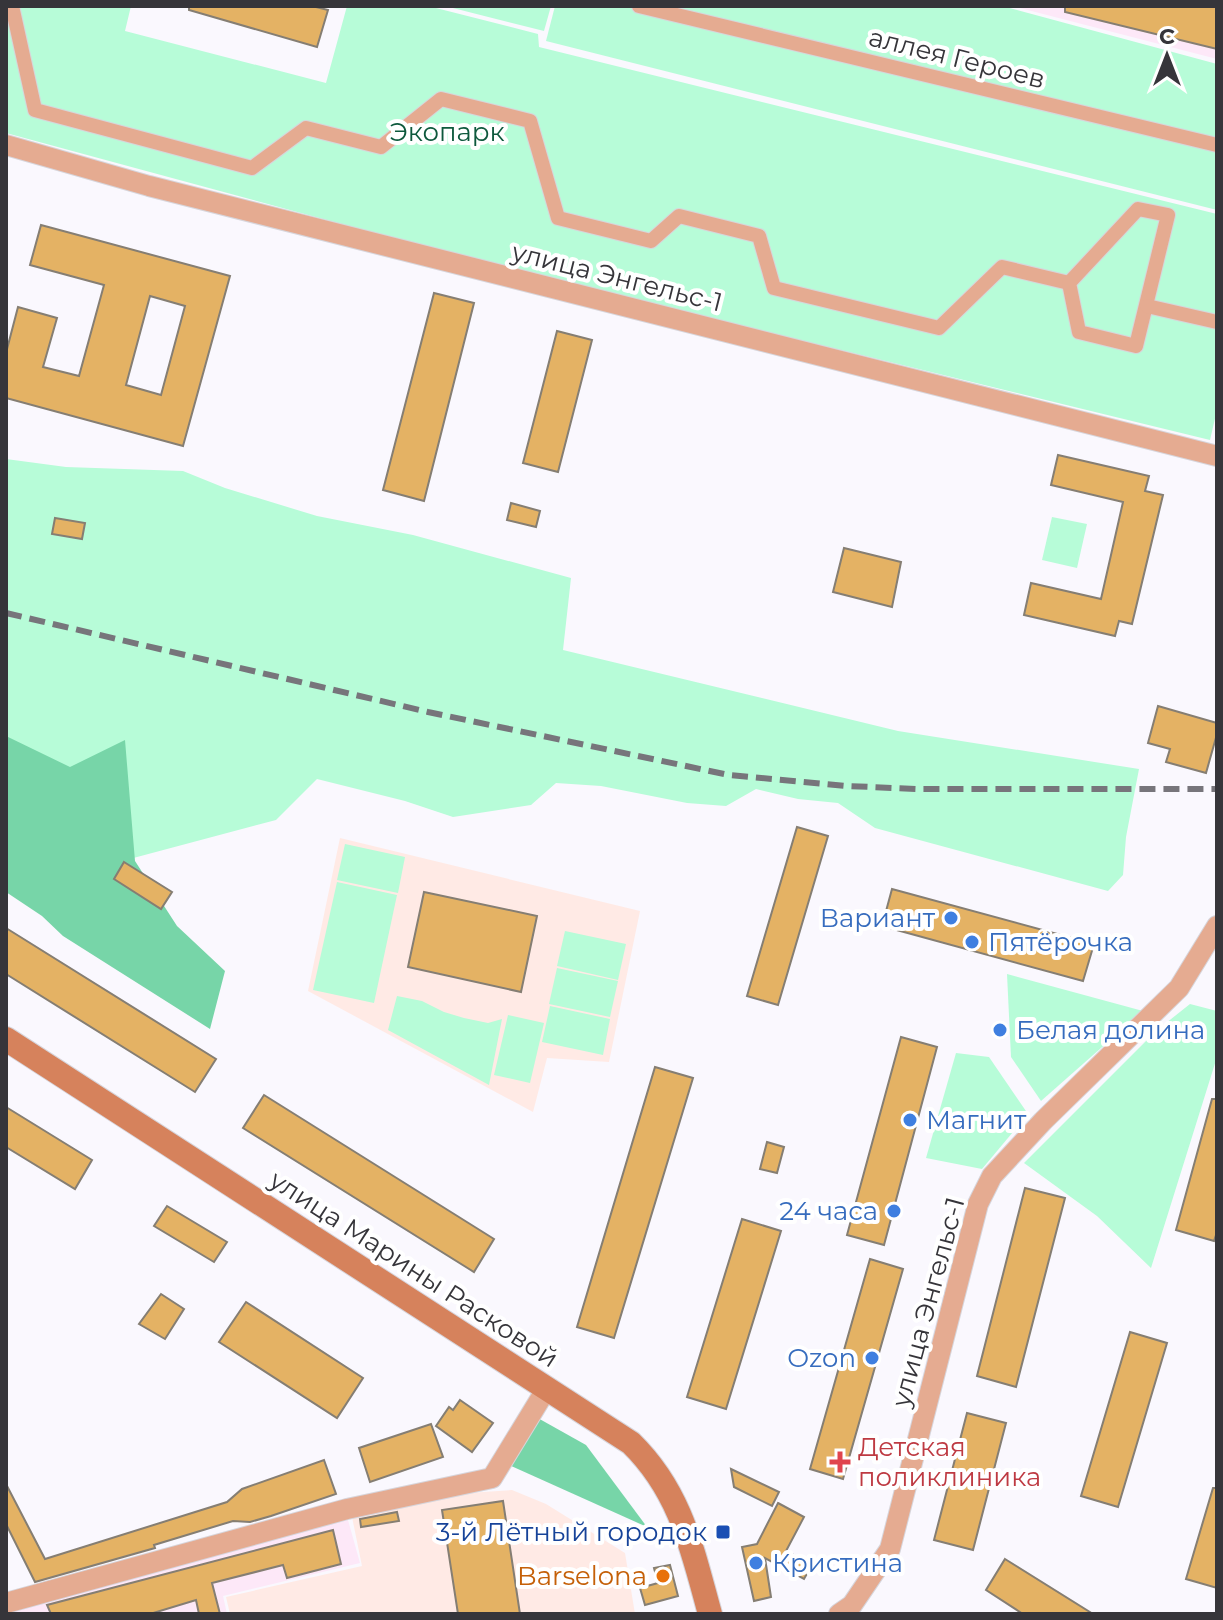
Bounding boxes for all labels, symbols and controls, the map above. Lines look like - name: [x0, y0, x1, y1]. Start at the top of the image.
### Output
- north arrow: [1127, 16, 1207, 96]
- street label: аллея Героев: [866, 21, 1048, 95]
- text: С: [1159, 23, 1175, 50]
- park label: Экопарк: [389, 116, 505, 148]
- street label: улица Энгельс-1: [507, 235, 726, 319]
- place label: Вариант: [820, 902, 936, 934]
- marker: Вариант: [942, 909, 960, 927]
- place label: Пятёрочка: [988, 926, 1133, 958]
- marker: Пятёрочка: [963, 933, 981, 951]
- place label: Белая долина: [1016, 1014, 1205, 1046]
- marker: Белая долина: [991, 1021, 1009, 1039]
- place label: Магнит: [926, 1104, 1027, 1136]
- marker: Магнит: [901, 1111, 919, 1129]
- street label: улица Марины Расковой: [263, 1163, 564, 1374]
- street label: улица Энгельс-1: [884, 1194, 971, 1411]
- place label: 24 часа: [779, 1195, 878, 1227]
- marker: 24 часа: [885, 1202, 903, 1220]
- place label: Ozon: [787, 1342, 856, 1374]
- marker: Ozon: [863, 1349, 881, 1367]
- place label: Детская поликлиника: [858, 1431, 1041, 1493]
- marker: Детская поликлиника: [829, 1451, 851, 1473]
- place label: 3-й Лётный городок: [436, 1516, 707, 1548]
- marker: 3-й Лётный городок: [714, 1523, 732, 1541]
- place label: Кристина: [772, 1547, 903, 1579]
- marker: Кристина: [747, 1554, 765, 1572]
- place label: Barselona: [517, 1560, 647, 1592]
- marker: Barselona: [654, 1567, 672, 1585]

